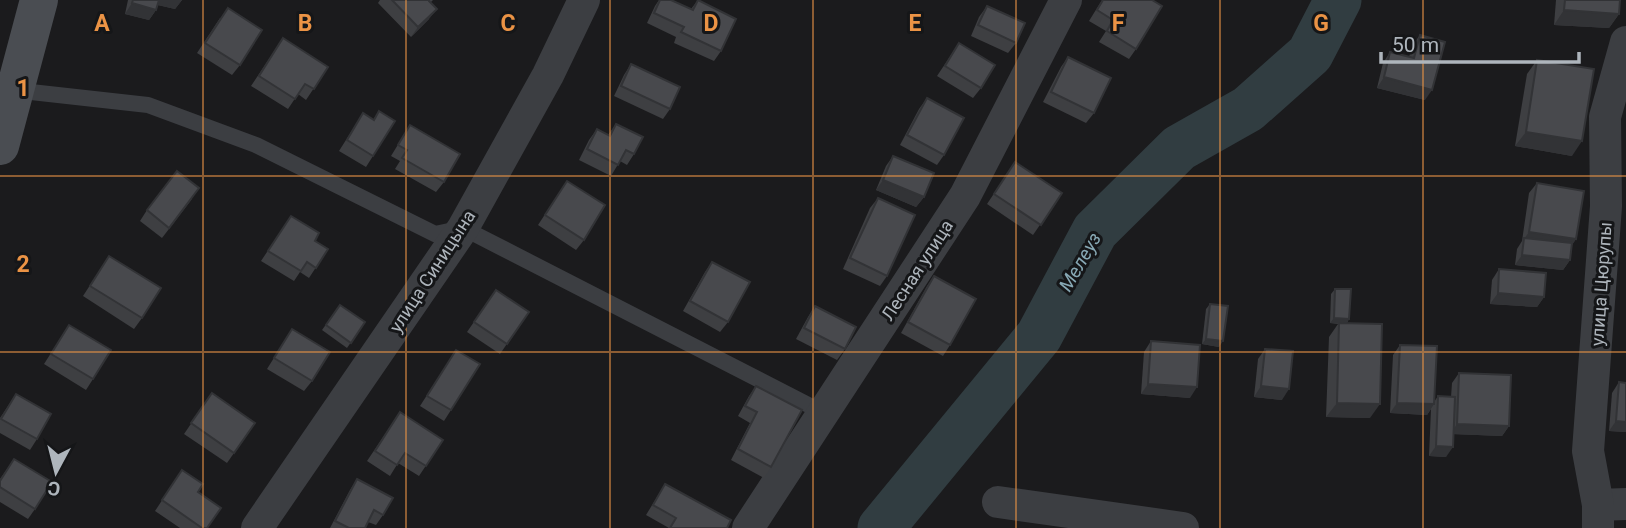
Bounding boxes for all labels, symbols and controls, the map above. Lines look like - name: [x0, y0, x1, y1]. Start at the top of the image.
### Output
- text: A: [94, 10, 110, 37]
- text: B: [298, 10, 312, 37]
- text: C: [500, 10, 516, 37]
- text: D: [704, 10, 718, 37]
- text: E: [909, 10, 922, 37]
- text: F: [1112, 10, 1125, 37]
- text: G: [1313, 10, 1329, 37]
- scale bar: [1381, 21, 1579, 65]
- text: 50 m: [1392, 33, 1439, 57]
- text: 1: [16, 75, 30, 102]
- street label: улица Синицына: [385, 206, 479, 336]
- street label: Лесная улица: [877, 216, 957, 324]
- street label: улица Цюрупы: [1586, 221, 1616, 347]
- water label: Мелеуз: [1054, 228, 1106, 296]
- text: 2: [16, 251, 30, 278]
- north arrow: [21, 437, 91, 507]
- text: С: [46, 476, 62, 501]

